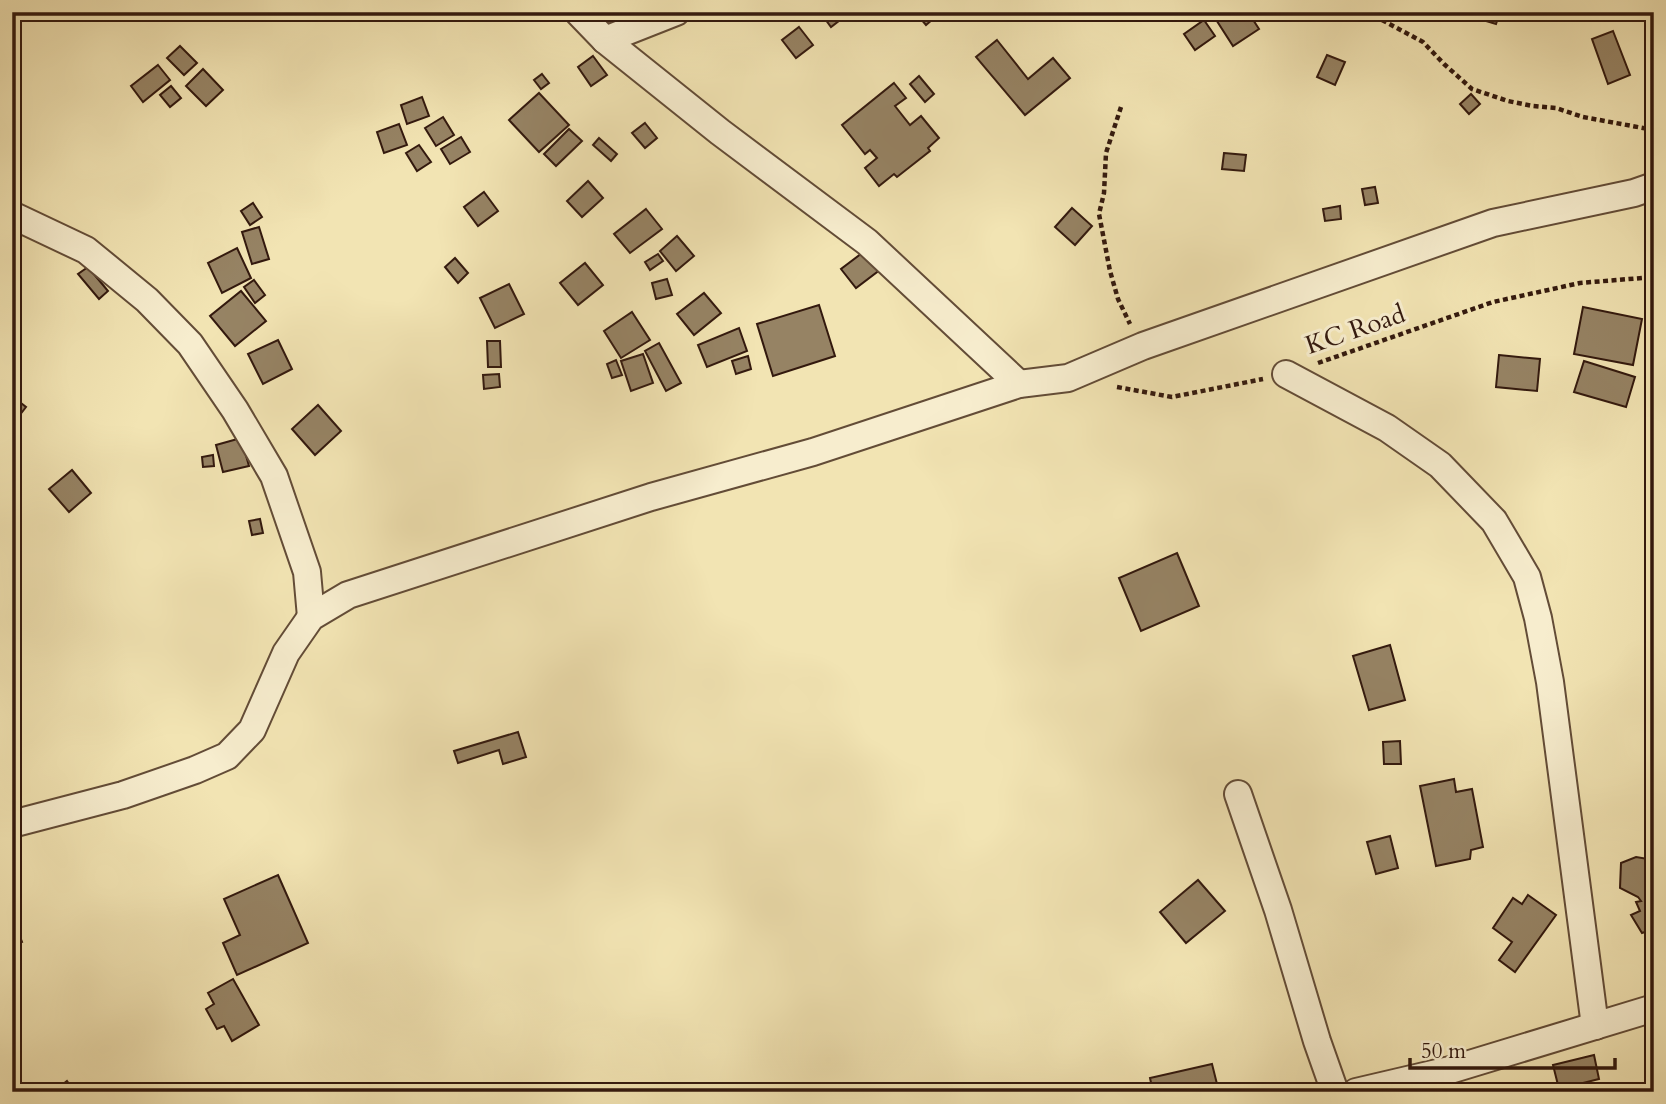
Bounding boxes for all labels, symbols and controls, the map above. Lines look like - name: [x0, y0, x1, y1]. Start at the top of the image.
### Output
- street label: KC Road: [1301, 296, 1410, 363]
- scale bar: [1410, 1027, 1615, 1071]
- text: 50 m: [1421, 1037, 1466, 1066]

